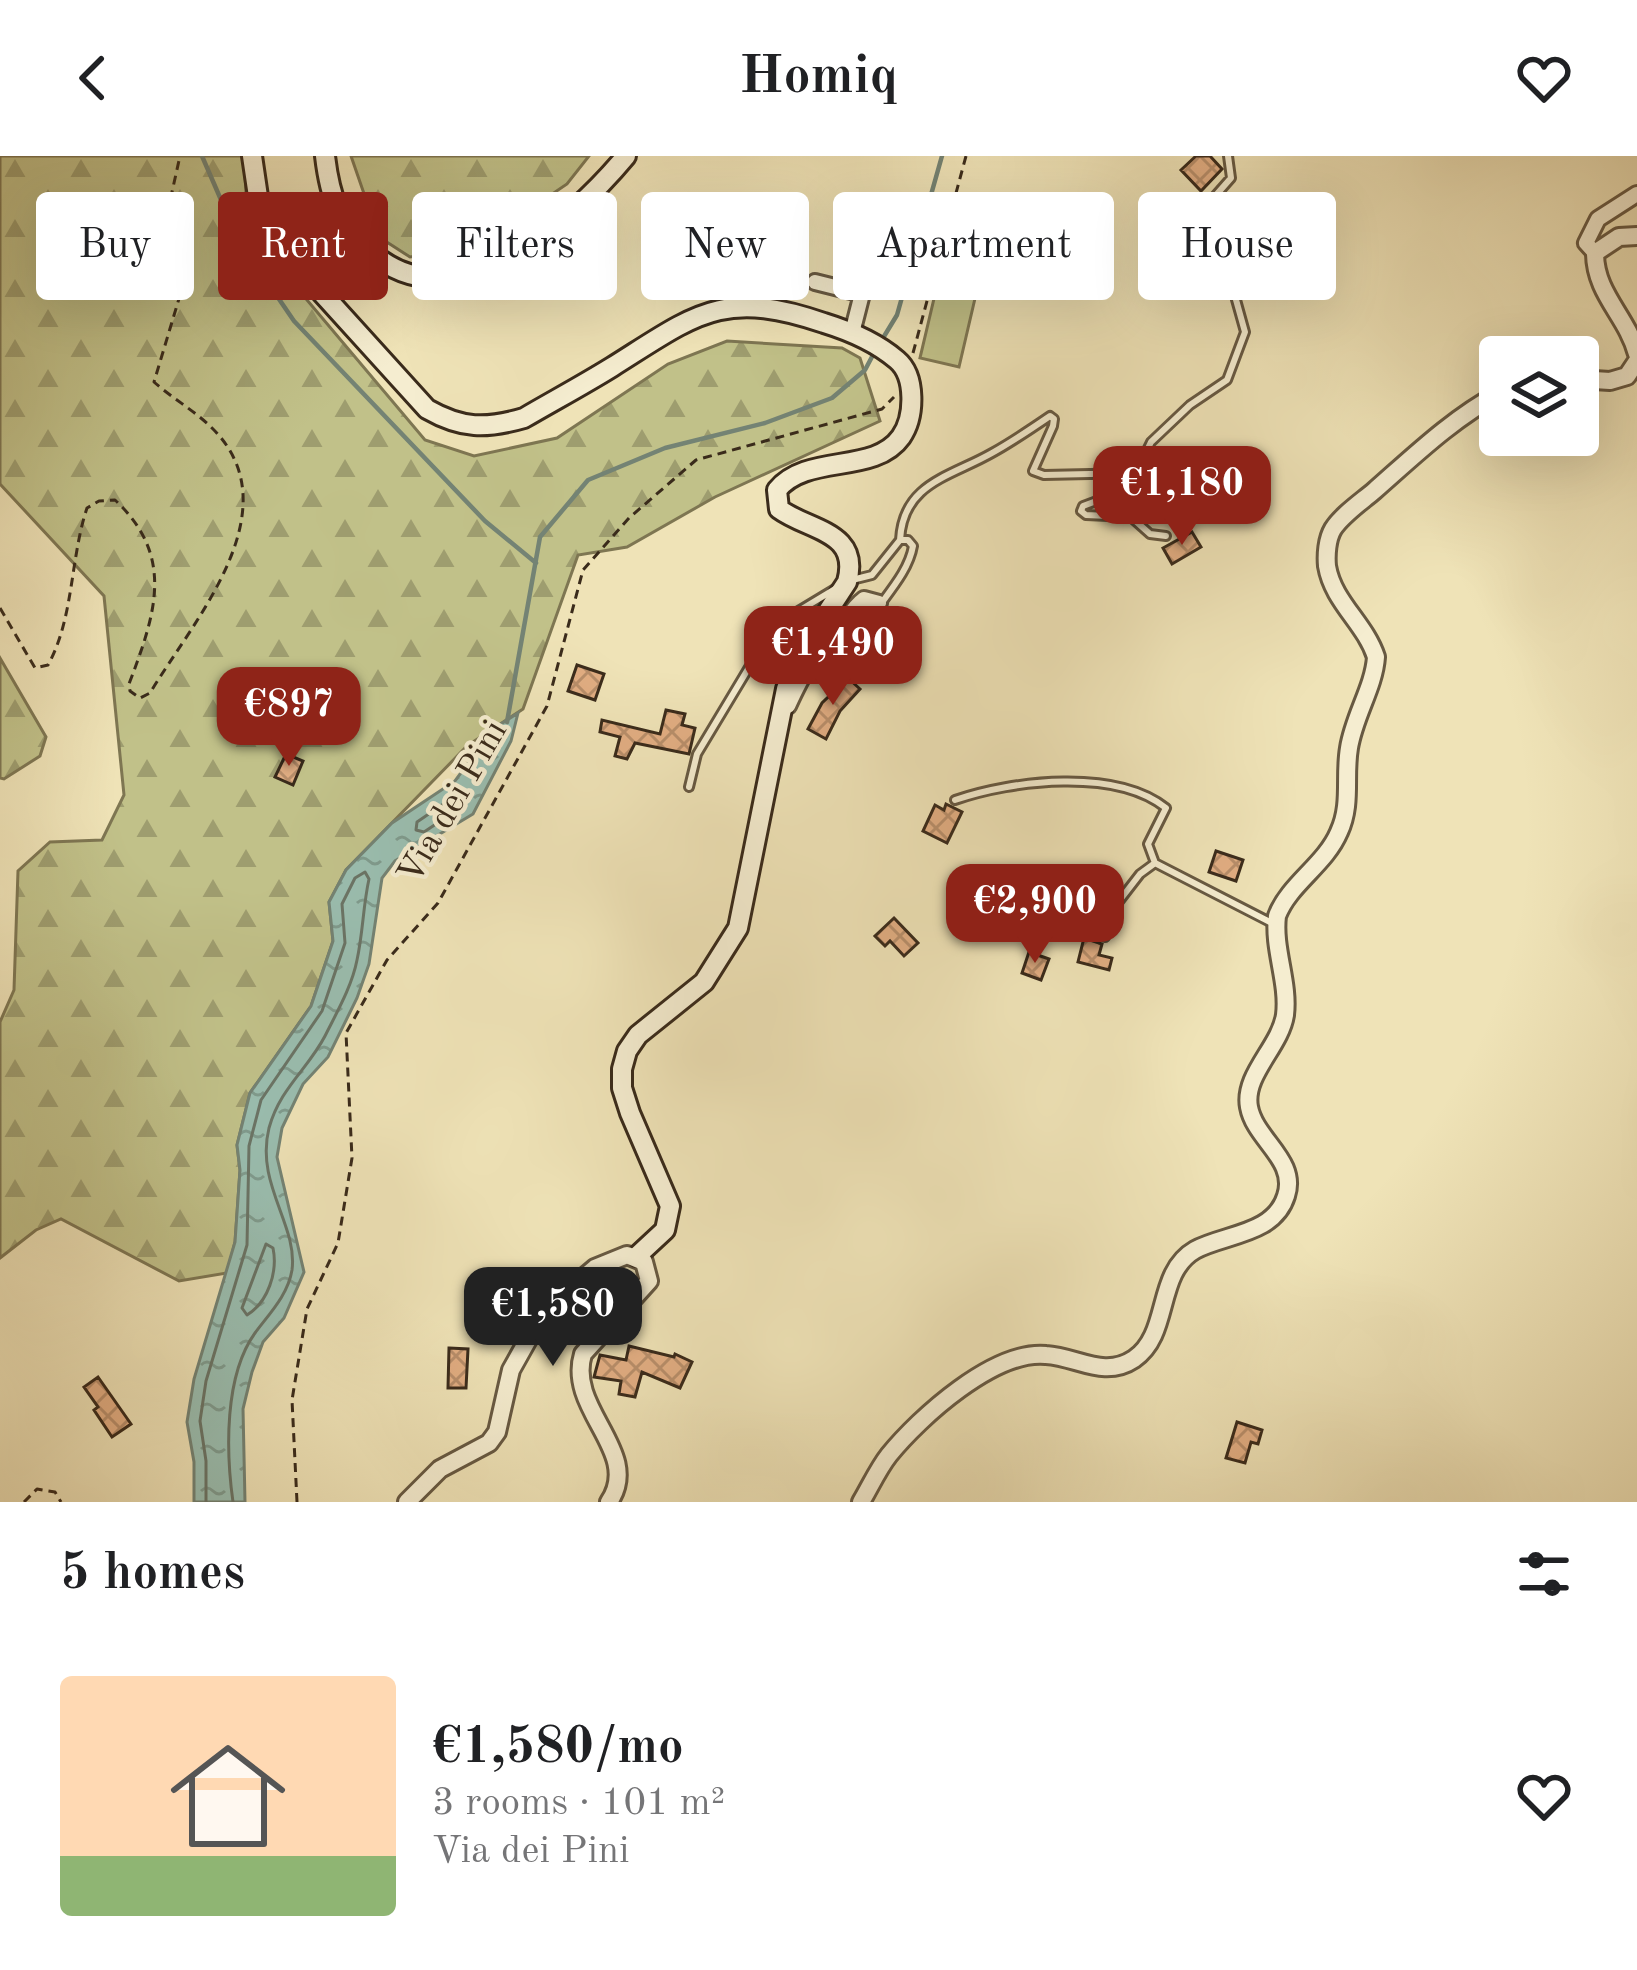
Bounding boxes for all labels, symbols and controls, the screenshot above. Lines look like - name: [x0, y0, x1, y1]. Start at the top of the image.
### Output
- icon: back: [60, 45, 126, 111]
- icon: heart: [1511, 45, 1577, 111]
- text: Homiq: [739, 51, 898, 105]
- chip: Buy: [36, 192, 194, 300]
- chip: Rent: [218, 192, 388, 300]
- chip: Filters: [412, 192, 617, 300]
- chip: New: [641, 192, 809, 300]
- chip: Apartment: [833, 192, 1114, 300]
- chip: House: [1138, 192, 1336, 300]
- map controls: [1479, 336, 1599, 456]
- button: layers: [1479, 336, 1599, 456]
- pin: €1,180: [1084, 446, 1280, 548]
- text: €1,180: [1120, 465, 1244, 504]
- pin: €1,490: [735, 606, 931, 708]
- text: €1,490: [771, 625, 895, 664]
- pin: €897: [218, 667, 360, 769]
- text: €897: [244, 686, 334, 725]
- street label: Via dei Pini: [393, 715, 515, 891]
- pin: €2,900: [937, 864, 1133, 966]
- text: €2,900: [973, 883, 1097, 922]
- pin: €1,580: [455, 1267, 651, 1369]
- text: €1,580: [491, 1286, 615, 1325]
- icon: filters: [1511, 1541, 1577, 1607]
- text: 5 homes: [60, 1549, 245, 1600]
- text: €1,580/mo: [432, 1723, 684, 1774]
- icon: home: [156, 1724, 300, 1868]
- icon: heart: [1511, 1763, 1577, 1829]
- text: 3 rooms · 101 m²: [432, 1784, 725, 1823]
- text: Via dei Pini: [432, 1832, 630, 1871]

